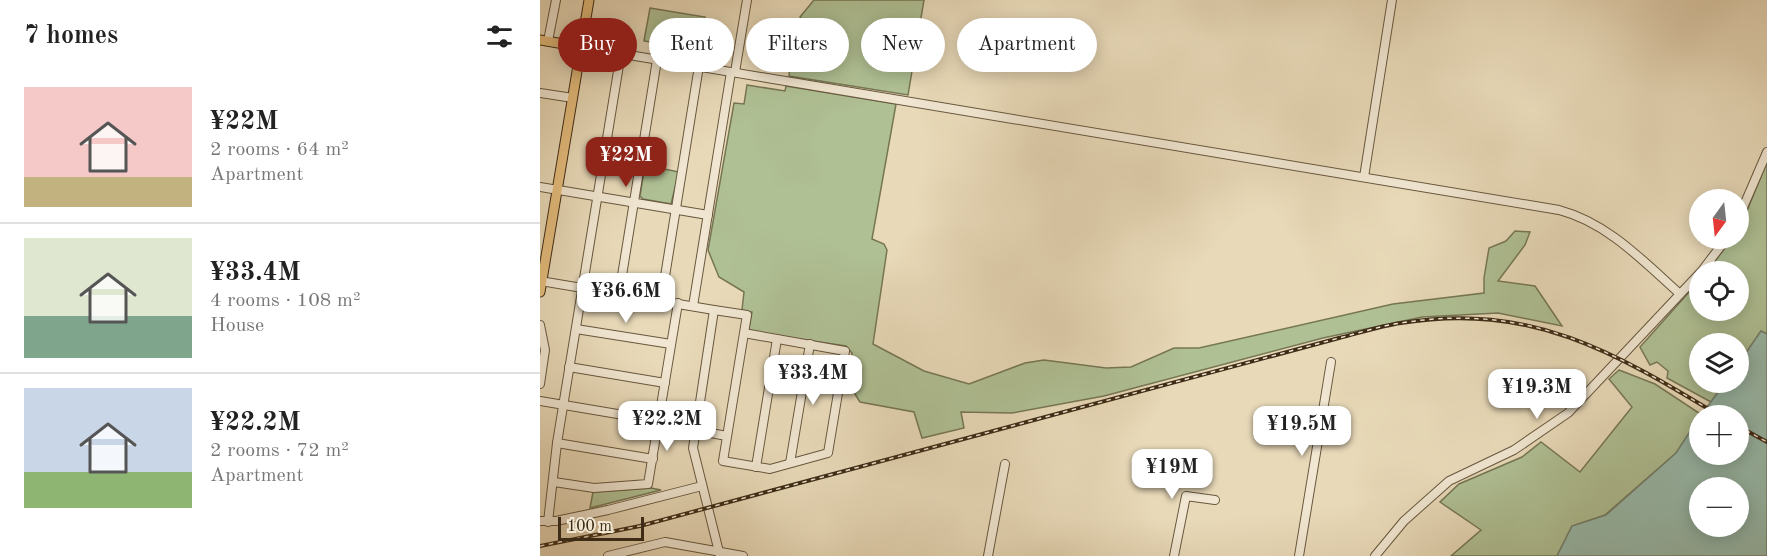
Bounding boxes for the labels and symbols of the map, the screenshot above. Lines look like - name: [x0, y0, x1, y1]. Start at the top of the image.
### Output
- pin: ¥22M: [590, 137, 662, 188]
- north arrow: [1689, 189, 1749, 249]
- pin: ¥36.6M: [577, 273, 675, 324]
- pin: ¥33.4M: [764, 355, 862, 406]
- pin: ¥19.3M: [1488, 369, 1586, 420]
- pin: ¥22.2M: [618, 401, 716, 452]
- pin: ¥19.5M: [1253, 406, 1351, 457]
- pin: ¥19M: [1136, 449, 1208, 500]
- scale bar: [558, 514, 644, 542]

